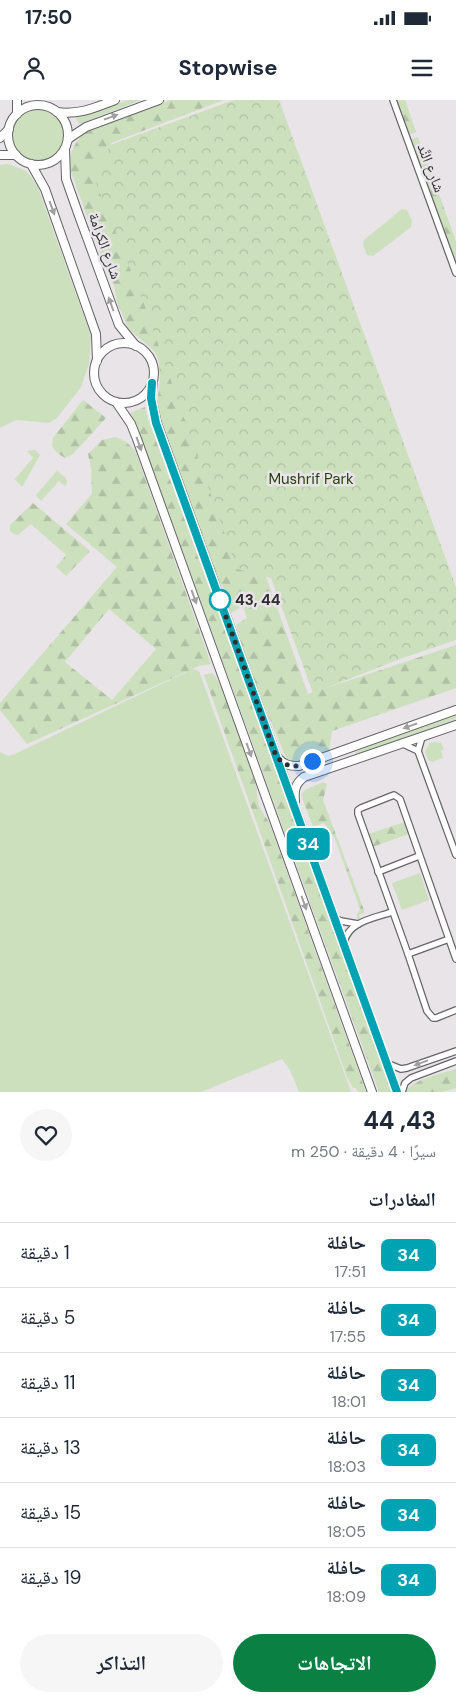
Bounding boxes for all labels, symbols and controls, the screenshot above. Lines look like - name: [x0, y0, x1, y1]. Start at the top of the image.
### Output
- text: 17:50: [25, 5, 72, 30]
- text: Stopwise: [179, 53, 278, 82]
- icon: person: [20, 54, 48, 82]
- icon: menu: [408, 54, 436, 82]
- one-way arrow: [104, 113, 118, 121]
- street label: شارع النَّد: [413, 141, 449, 195]
- one-way arrow: [49, 201, 56, 216]
- street label: شارع الكرامة: [84, 210, 126, 282]
- one-way arrow: [107, 297, 114, 312]
- one-way arrow: [136, 437, 143, 452]
- park label: Mushrif Park: [268, 469, 354, 489]
- marker: 43, 44: [209, 589, 231, 611]
- one-way arrow: [191, 590, 198, 605]
- place label: 43, 44: [235, 590, 281, 610]
- one-way arrow: [402, 722, 417, 730]
- one-way arrow: [245, 743, 253, 758]
- your location: [300, 749, 325, 774]
- line badge: 34: [286, 828, 330, 860]
- text: 34: [297, 832, 319, 856]
- one-way arrow: [300, 896, 308, 911]
- one-way arrow: [413, 1059, 428, 1067]
- text: 43, 44: [363, 1105, 436, 1136]
- button: heart: [20, 1109, 72, 1161]
- text: سيرًا · 4 دقيقة · 250 m: [291, 1141, 436, 1162]
- text: المغادرات: [369, 1187, 436, 1212]
- text: حافلة: [327, 1230, 366, 1255]
- text: 1 دقيقة: [20, 1240, 70, 1265]
- text: 34: [397, 1243, 420, 1267]
- text: 17:51: [334, 1261, 366, 1282]
- text: حافلة: [327, 1295, 366, 1320]
- text: 5 دقيقة: [20, 1305, 75, 1330]
- text: 34: [397, 1308, 420, 1332]
- text: 17:55: [330, 1326, 366, 1347]
- text: حافلة: [327, 1360, 366, 1385]
- text: 11 دقيقة: [20, 1370, 76, 1395]
- text: 34: [397, 1373, 420, 1397]
- text: 18:01: [332, 1391, 366, 1412]
- text: حافلة: [327, 1425, 366, 1450]
- text: 13 دقيقة: [20, 1435, 81, 1460]
- text: 34: [397, 1438, 420, 1462]
- text: 18:03: [328, 1456, 366, 1477]
- text: حافلة: [327, 1490, 366, 1515]
- text: 15 دقيقة: [20, 1500, 81, 1525]
- text: 34: [397, 1503, 420, 1527]
- text: 18:05: [327, 1521, 366, 1542]
- text: حافلة: [327, 1555, 366, 1580]
- text: 19 دقيقة: [20, 1565, 82, 1590]
- text: 34: [397, 1568, 420, 1592]
- text: 18:09: [327, 1586, 366, 1607]
- button: التذاكر: [20, 1634, 223, 1692]
- button: الاتجاهات: [233, 1634, 436, 1692]

